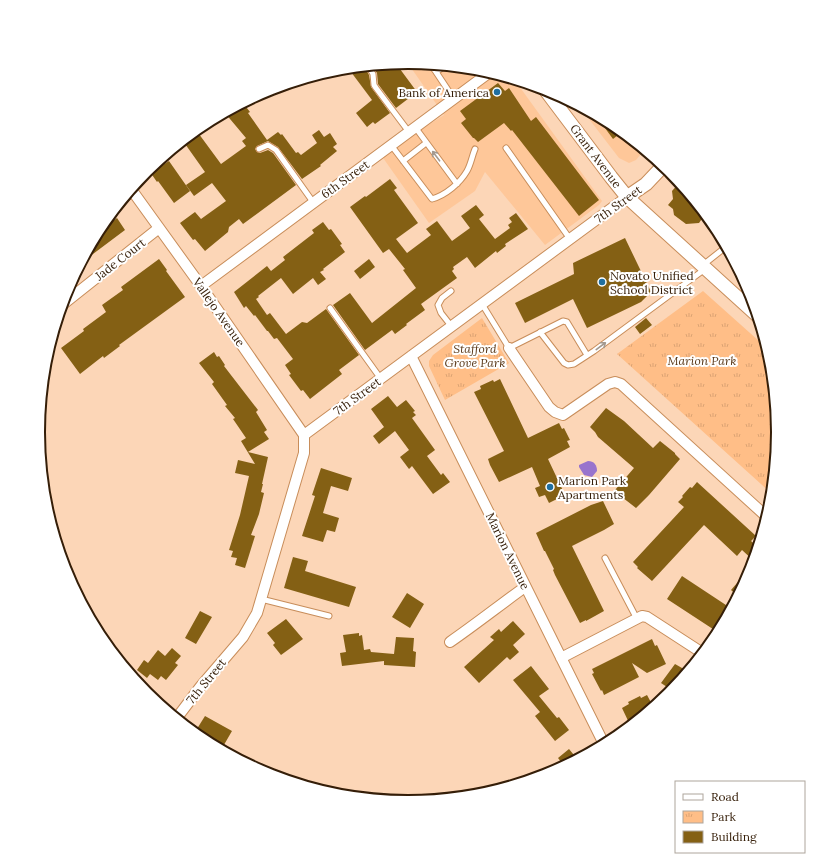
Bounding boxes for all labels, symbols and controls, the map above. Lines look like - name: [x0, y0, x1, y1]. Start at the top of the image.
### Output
- place label: Bank of America: [398, 85, 489, 100]
- marker: Bank of America: [492, 87, 502, 97]
- street label: Grant Avenue: [567, 121, 625, 191]
- one-way arrow: [432, 150, 440, 161]
- street label: 6th Street: [318, 156, 372, 202]
- street label: 7th Street: [592, 182, 645, 226]
- street label: Jade Court: [91, 234, 148, 284]
- place label: Novato Unified School District: [610, 268, 694, 297]
- street label: Vallejo Avenue: [189, 274, 249, 350]
- marker: Novato Unified School District: [597, 277, 607, 287]
- park label: Stafford Grove Park: [445, 341, 506, 370]
- one-way arrow: [595, 342, 606, 351]
- park label: Marion Park: [668, 353, 736, 368]
- street label: 7th Street: [331, 374, 384, 418]
- place label: Marion Park Apartments: [557, 473, 627, 502]
- marker: Marion Park Apartments: [545, 482, 555, 492]
- street label: Marion Avenue: [483, 510, 533, 592]
- street label: 7th Street: [183, 655, 229, 707]
- legend: [675, 781, 805, 853]
- text: Road: [711, 789, 739, 804]
- text: Park: [711, 809, 737, 824]
- text: Building: [711, 829, 757, 844]

